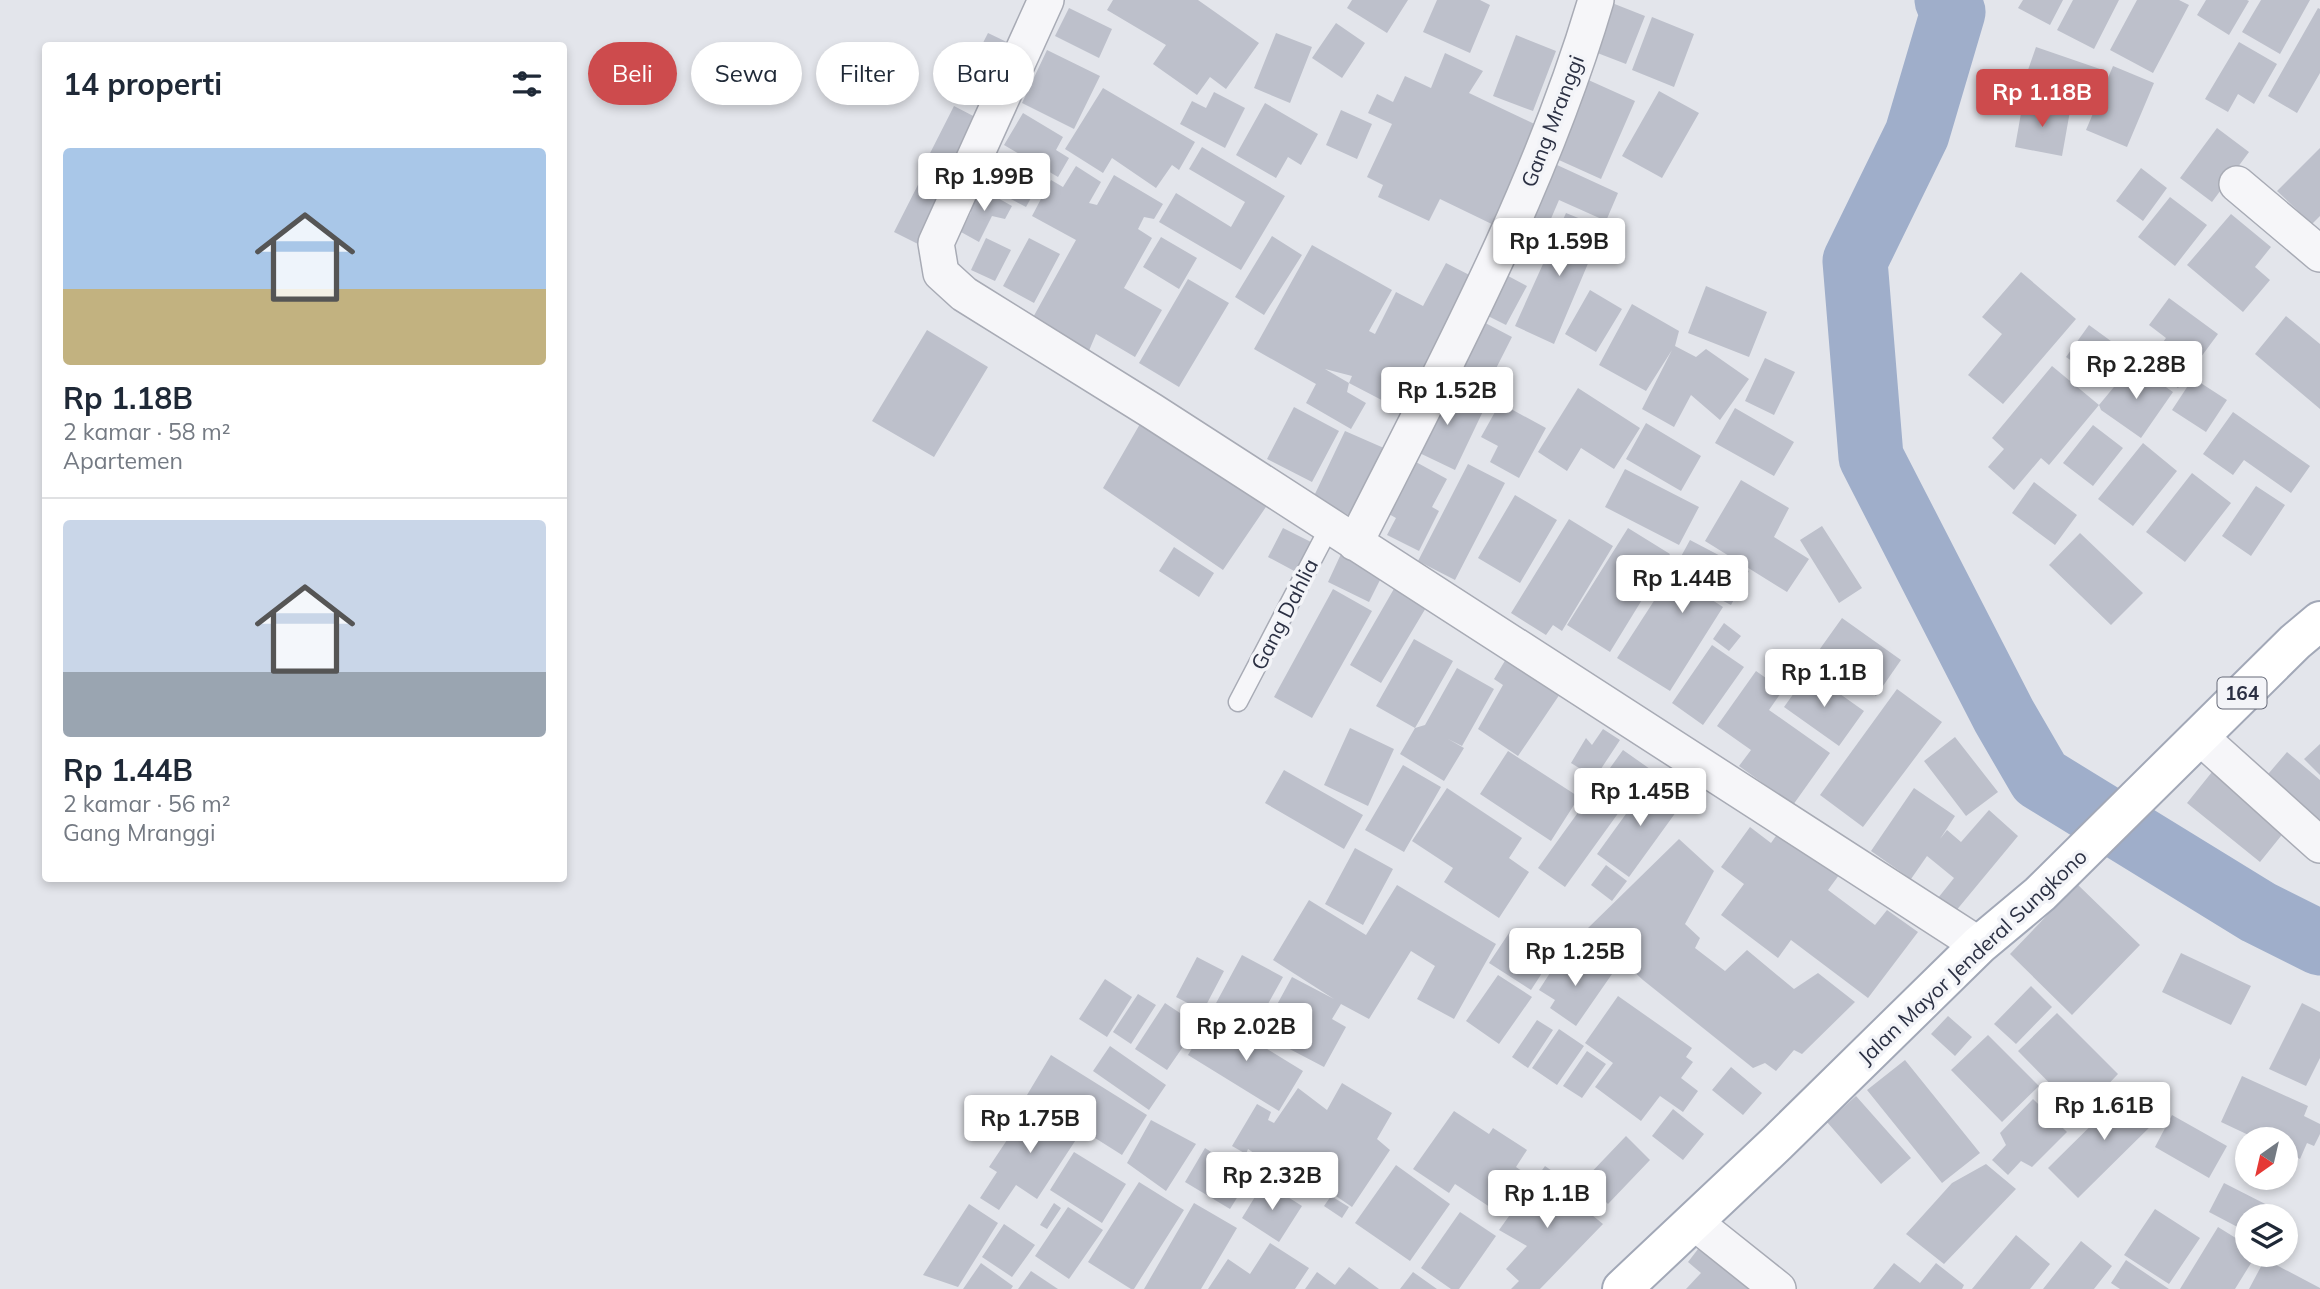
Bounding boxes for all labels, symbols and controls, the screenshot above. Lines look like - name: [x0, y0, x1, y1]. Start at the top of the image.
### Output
- chip: Beli: [588, 42, 677, 105]
- chip: Sewa: [691, 42, 802, 105]
- chip: Filter: [816, 42, 919, 105]
- chip: Baru: [933, 42, 1034, 105]
- street label: Gang Mranggi: [1515, 51, 1589, 191]
- text: 14 properti: [63, 65, 222, 103]
- icon: filters: [508, 65, 546, 103]
- pin: Rp 1.18B: [1970, 69, 2114, 129]
- text: Rp 1.18B: [1992, 77, 2092, 106]
- pin: Rp 1.99B: [912, 154, 1056, 213]
- text: Rp 1.99B: [934, 161, 1034, 190]
- icon: home: [242, 194, 368, 320]
- pin: Rp 1.59B: [1487, 218, 1631, 278]
- text: Rp 1.59B: [1509, 226, 1609, 255]
- pin: Rp 2.28B: [2064, 342, 2208, 401]
- text: Rp 2.28B: [2086, 349, 2186, 378]
- pin: Rp 1.52B: [1375, 368, 1519, 427]
- text: Rp 1.52B: [1397, 375, 1497, 404]
- text: Rp 1.18B: [63, 379, 193, 417]
- text: 2 kamar · 58 m²: [63, 417, 231, 446]
- text: Apartemen: [63, 446, 183, 475]
- street label: Gang Dahlia: [1245, 554, 1323, 674]
- pin: Rp 1.44B: [1610, 556, 1754, 615]
- text: Rp 1.44B: [1632, 563, 1732, 592]
- icon: home: [242, 566, 368, 692]
- pin: Rp 1.1B: [1759, 650, 1889, 709]
- text: Rp 1.1B: [1781, 657, 1867, 686]
- road number: 164: [2218, 678, 2266, 708]
- text: Rp 1.44B: [63, 751, 193, 789]
- pin: Rp 1.45B: [1568, 768, 1712, 828]
- text: Rp 1.45B: [1590, 776, 1690, 805]
- text: 2 kamar · 56 m²: [63, 789, 231, 818]
- text: Gang Mranggi: [63, 818, 215, 847]
- street label: Jalan Mayor Jenderal Sungkono: [1852, 843, 2092, 1069]
- pin: Rp 1.25B: [1503, 928, 1647, 988]
- text: Rp 1.25B: [1525, 936, 1625, 965]
- pin: Rp 2.02B: [1174, 1004, 1318, 1063]
- text: Rp 2.02B: [1196, 1011, 1296, 1040]
- pin: Rp 1.61B: [2032, 1082, 2176, 1142]
- text: Rp 1.61B: [2054, 1090, 2154, 1119]
- pin: Rp 1.75B: [958, 1096, 1102, 1155]
- text: Rp 1.75B: [980, 1103, 1080, 1132]
- north arrow: [2235, 1127, 2298, 1190]
- map controls: [2235, 1127, 2298, 1267]
- pin: Rp 2.32B: [1200, 1152, 1344, 1212]
- text: Rp 2.32B: [1222, 1160, 1322, 1189]
- pin: Rp 1.1B: [1482, 1170, 1612, 1230]
- text: Rp 1.1B: [1504, 1178, 1590, 1207]
- button: layers: [2235, 1204, 2298, 1267]

